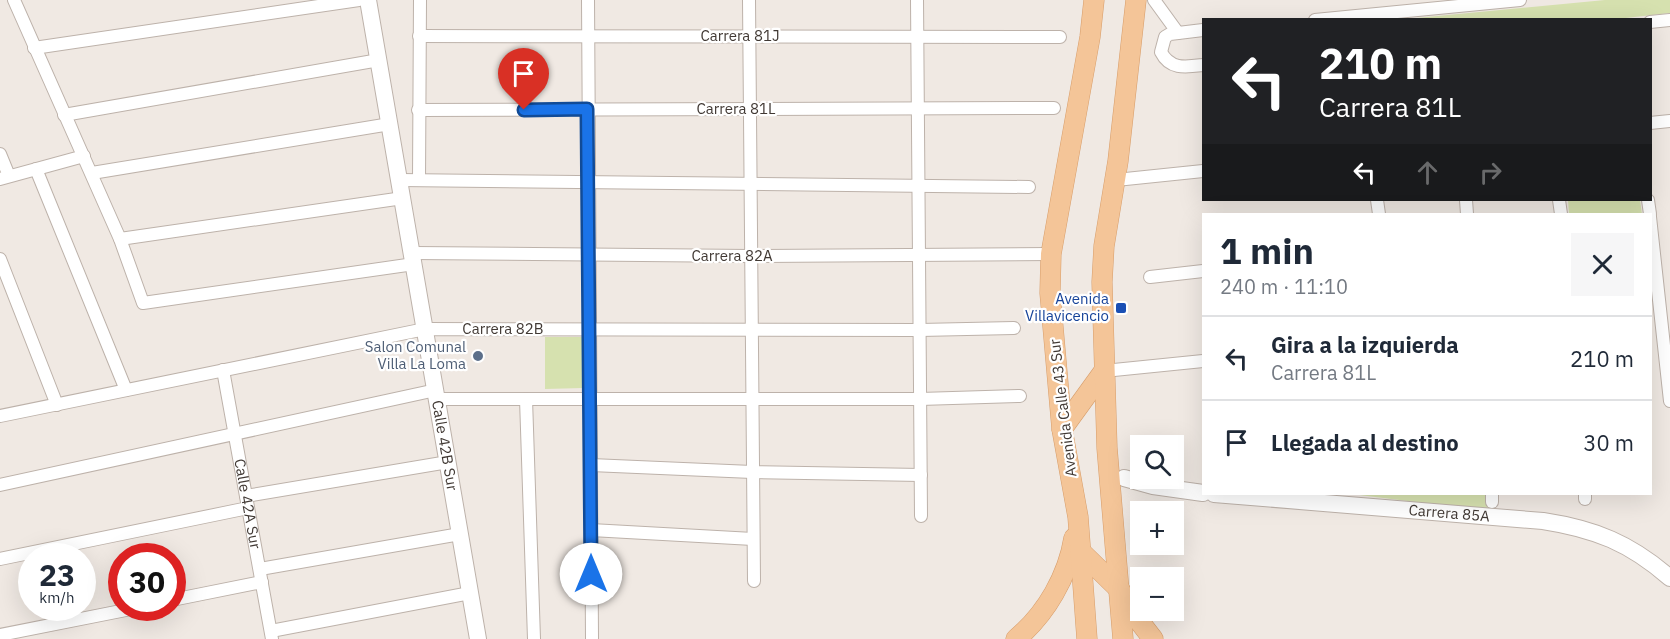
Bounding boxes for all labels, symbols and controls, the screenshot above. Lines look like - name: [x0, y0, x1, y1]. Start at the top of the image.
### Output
- street label: Carrera 81J: [700, 26, 780, 45]
- text: 210 m: [1319, 36, 1442, 91]
- icon: left: [1220, 42, 1298, 120]
- pin: [498, 48, 549, 110]
- icon: arrive: [507, 57, 540, 90]
- text: Carrera 81L: [1319, 89, 1461, 124]
- street label: Carrera 81L: [696, 99, 776, 118]
- icon: left: [1348, 156, 1381, 189]
- icon: ahead: [1411, 156, 1444, 189]
- icon: right: [1474, 156, 1507, 189]
- text: 1 min: [1220, 227, 1314, 274]
- button: close: [1571, 233, 1634, 296]
- street label: Carrera 82A: [691, 246, 773, 265]
- text: 240 m · 11:10: [1220, 273, 1348, 300]
- place label: Avenida Villavicencio: [1025, 289, 1109, 325]
- marker: Avenida Villavicencio: [1114, 301, 1128, 315]
- street label: Carrera 82B: [462, 319, 544, 338]
- text: Gira a la izquierda: [1271, 330, 1459, 359]
- place label: Salon Comunal Villa La Loma: [365, 337, 466, 373]
- street label: Avenida Calle 43 Sur: [1045, 338, 1080, 478]
- icon: left: [1220, 342, 1253, 375]
- text: 210 m: [1570, 344, 1634, 373]
- marker: Salon Comunal Villa La Loma: [471, 349, 485, 363]
- text: Carrera 81L: [1271, 359, 1376, 386]
- street label: Calle 42B Sur: [428, 399, 462, 492]
- icon: arrive: [1220, 426, 1253, 459]
- text: Llegada al destino: [1271, 428, 1459, 457]
- text: 30 m: [1583, 428, 1634, 457]
- map controls: [1130, 435, 1184, 621]
- button: search: [1130, 435, 1184, 489]
- street label: Calle 42A Sur: [230, 457, 265, 551]
- street label: Carrera 85A: [1408, 500, 1491, 526]
- button: +: [1130, 501, 1184, 555]
- position arrow: [559, 542, 623, 606]
- speed limit sign: 30: [108, 543, 186, 621]
- text: 23: [39, 555, 75, 594]
- button: −: [1130, 567, 1184, 621]
- text: km/h: [39, 588, 75, 607]

